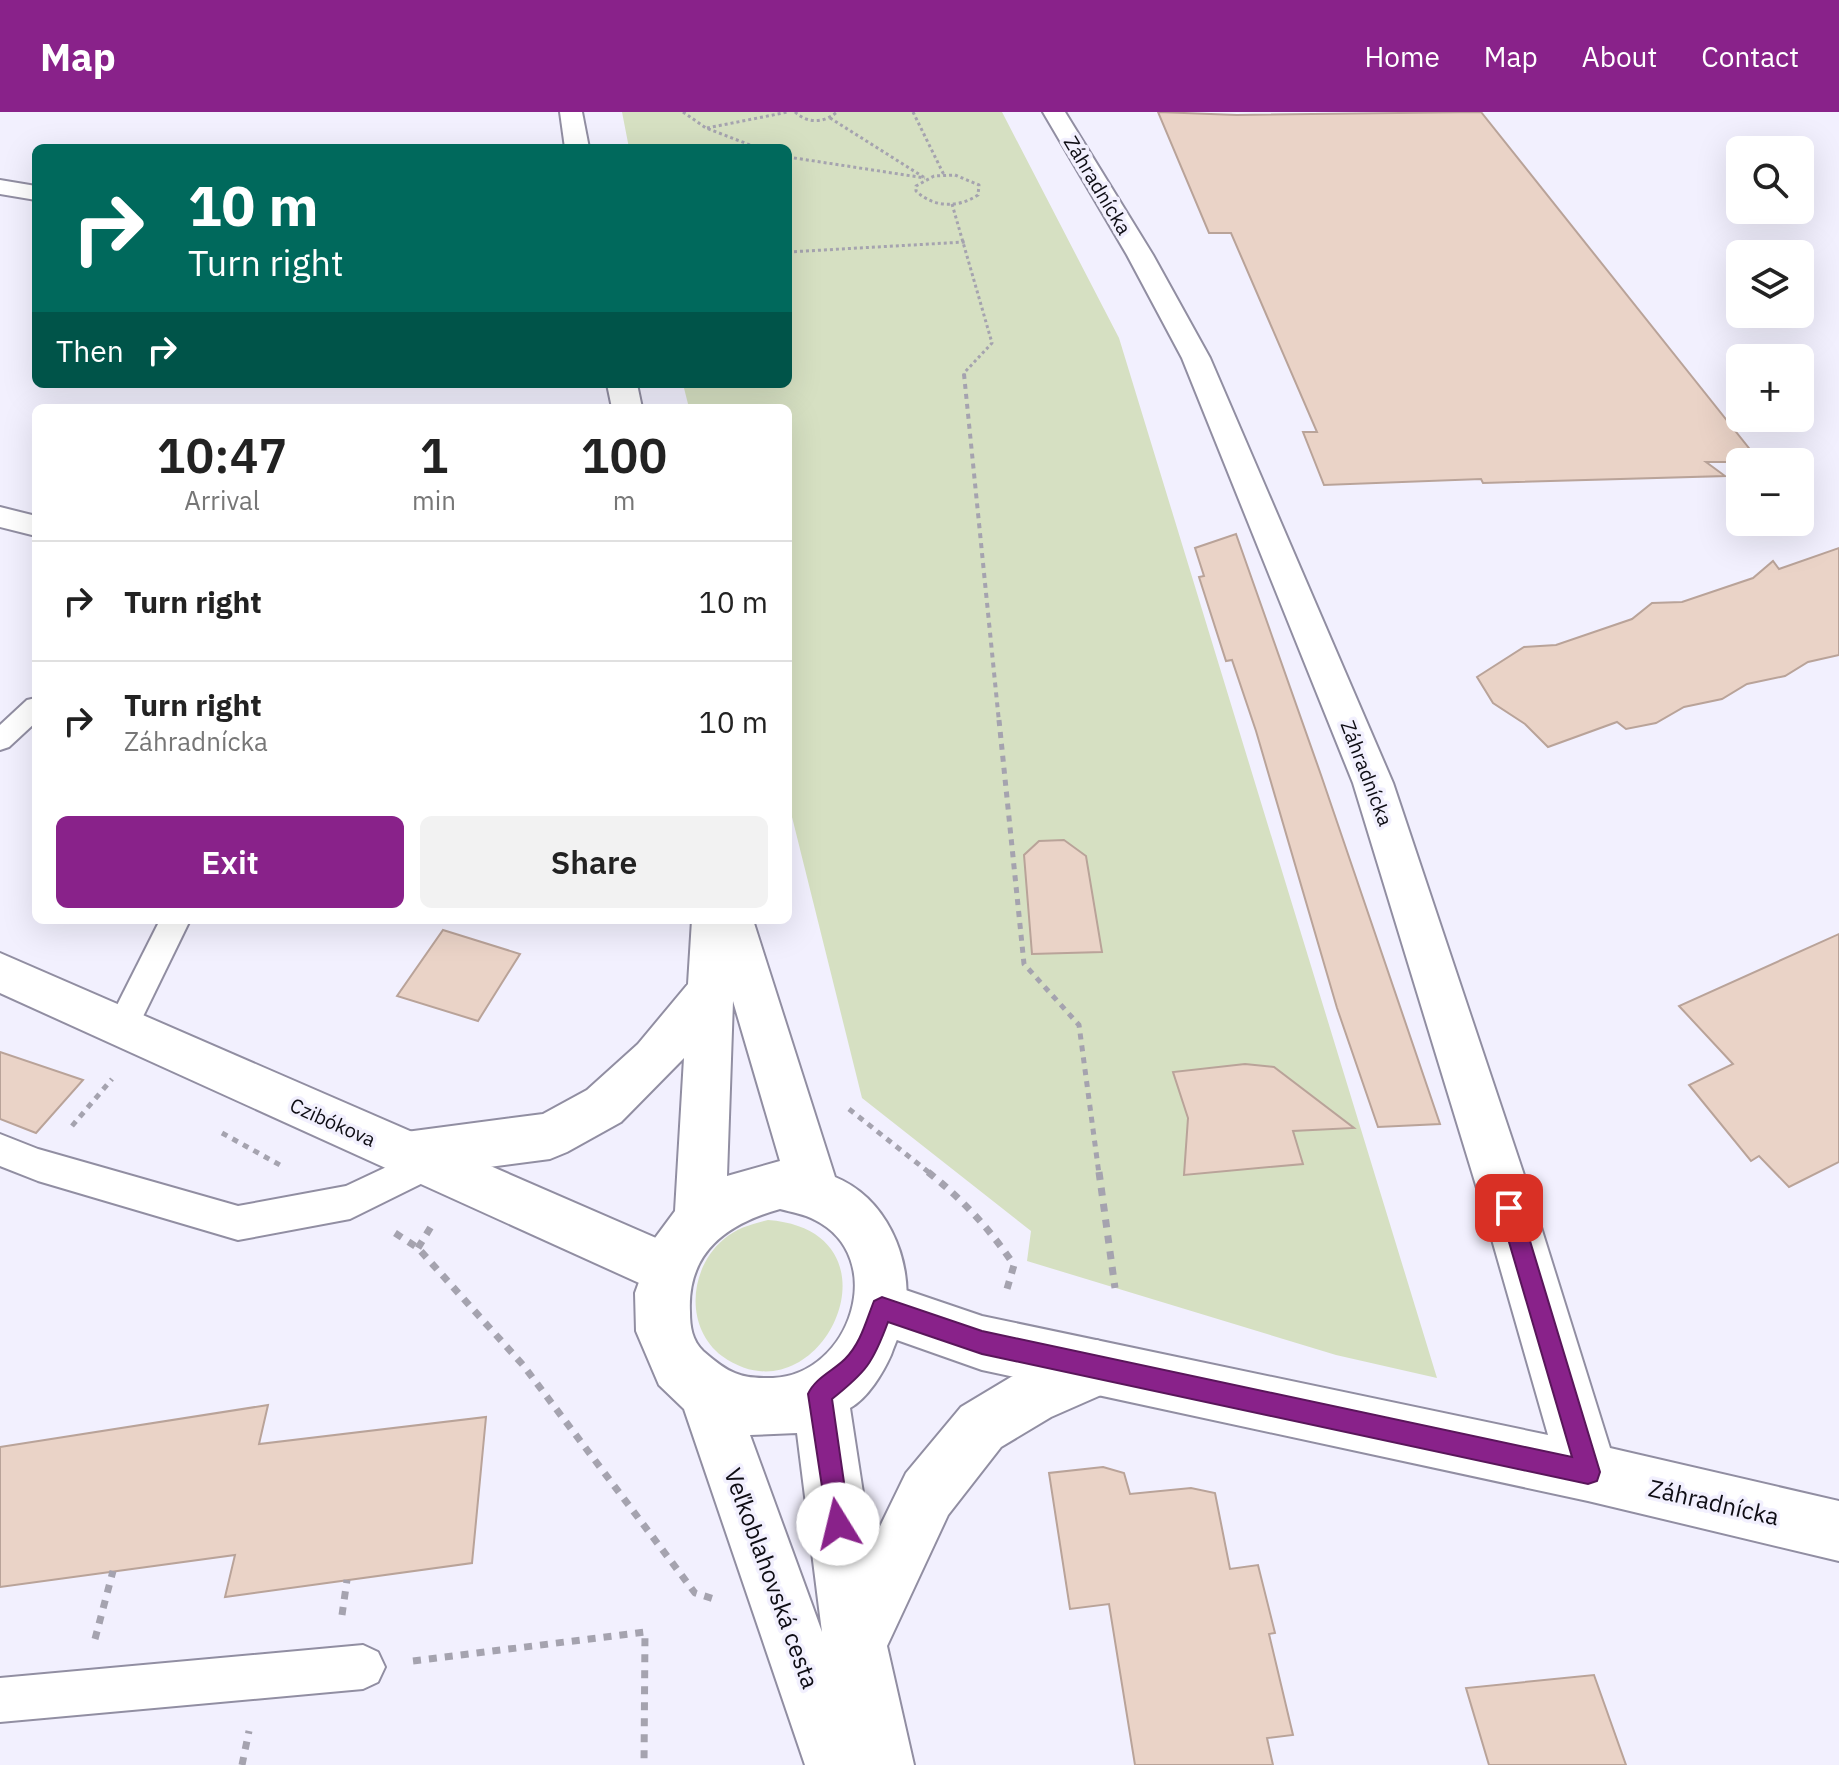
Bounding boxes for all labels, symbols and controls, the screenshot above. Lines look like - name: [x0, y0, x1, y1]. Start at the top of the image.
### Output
- text: Map: [40, 32, 116, 81]
- text: Home: [1364, 38, 1440, 75]
- text: Map: [1484, 38, 1538, 75]
- text: About: [1582, 38, 1657, 75]
- text: Contact: [1701, 38, 1799, 75]
- street label: Záhradnícka: [1058, 131, 1138, 240]
- map controls: [1726, 136, 1814, 536]
- button: search: [1726, 136, 1814, 224]
- text: 10 m: [188, 169, 318, 241]
- icon: right: [56, 176, 160, 280]
- text: Turn right: [188, 239, 344, 286]
- button: layers: [1726, 240, 1814, 328]
- icon: right: [140, 328, 184, 372]
- text: Then: [56, 331, 124, 370]
- button: +: [1726, 344, 1814, 432]
- text: 10:47: [157, 424, 287, 486]
- text: 1: [420, 424, 448, 486]
- text: 100: [581, 424, 667, 486]
- button: −: [1726, 448, 1814, 536]
- text: Arrival: [184, 483, 260, 517]
- text: min: [412, 483, 456, 517]
- text: m: [613, 483, 635, 517]
- icon: right: [56, 579, 100, 623]
- text: Turn right: [124, 582, 262, 621]
- text: 10 m: [699, 582, 768, 621]
- text: Turn right: [124, 685, 262, 724]
- icon: right: [56, 699, 100, 743]
- text: 10 m: [699, 702, 768, 741]
- street label: Záhradnícka: [1335, 716, 1400, 830]
- text: Záhradnícka: [124, 724, 268, 758]
- button: Exit: [56, 816, 404, 908]
- button: Share: [420, 816, 768, 908]
- street label: Czibókova: [286, 1091, 380, 1153]
- pin: [1475, 1174, 1543, 1242]
- icon: arrive: [1487, 1186, 1531, 1230]
- street label: Veľkoblahovská cesta: [717, 1463, 827, 1693]
- street label: Záhradnícka: [1646, 1471, 1783, 1533]
- position arrow: [796, 1482, 880, 1566]

